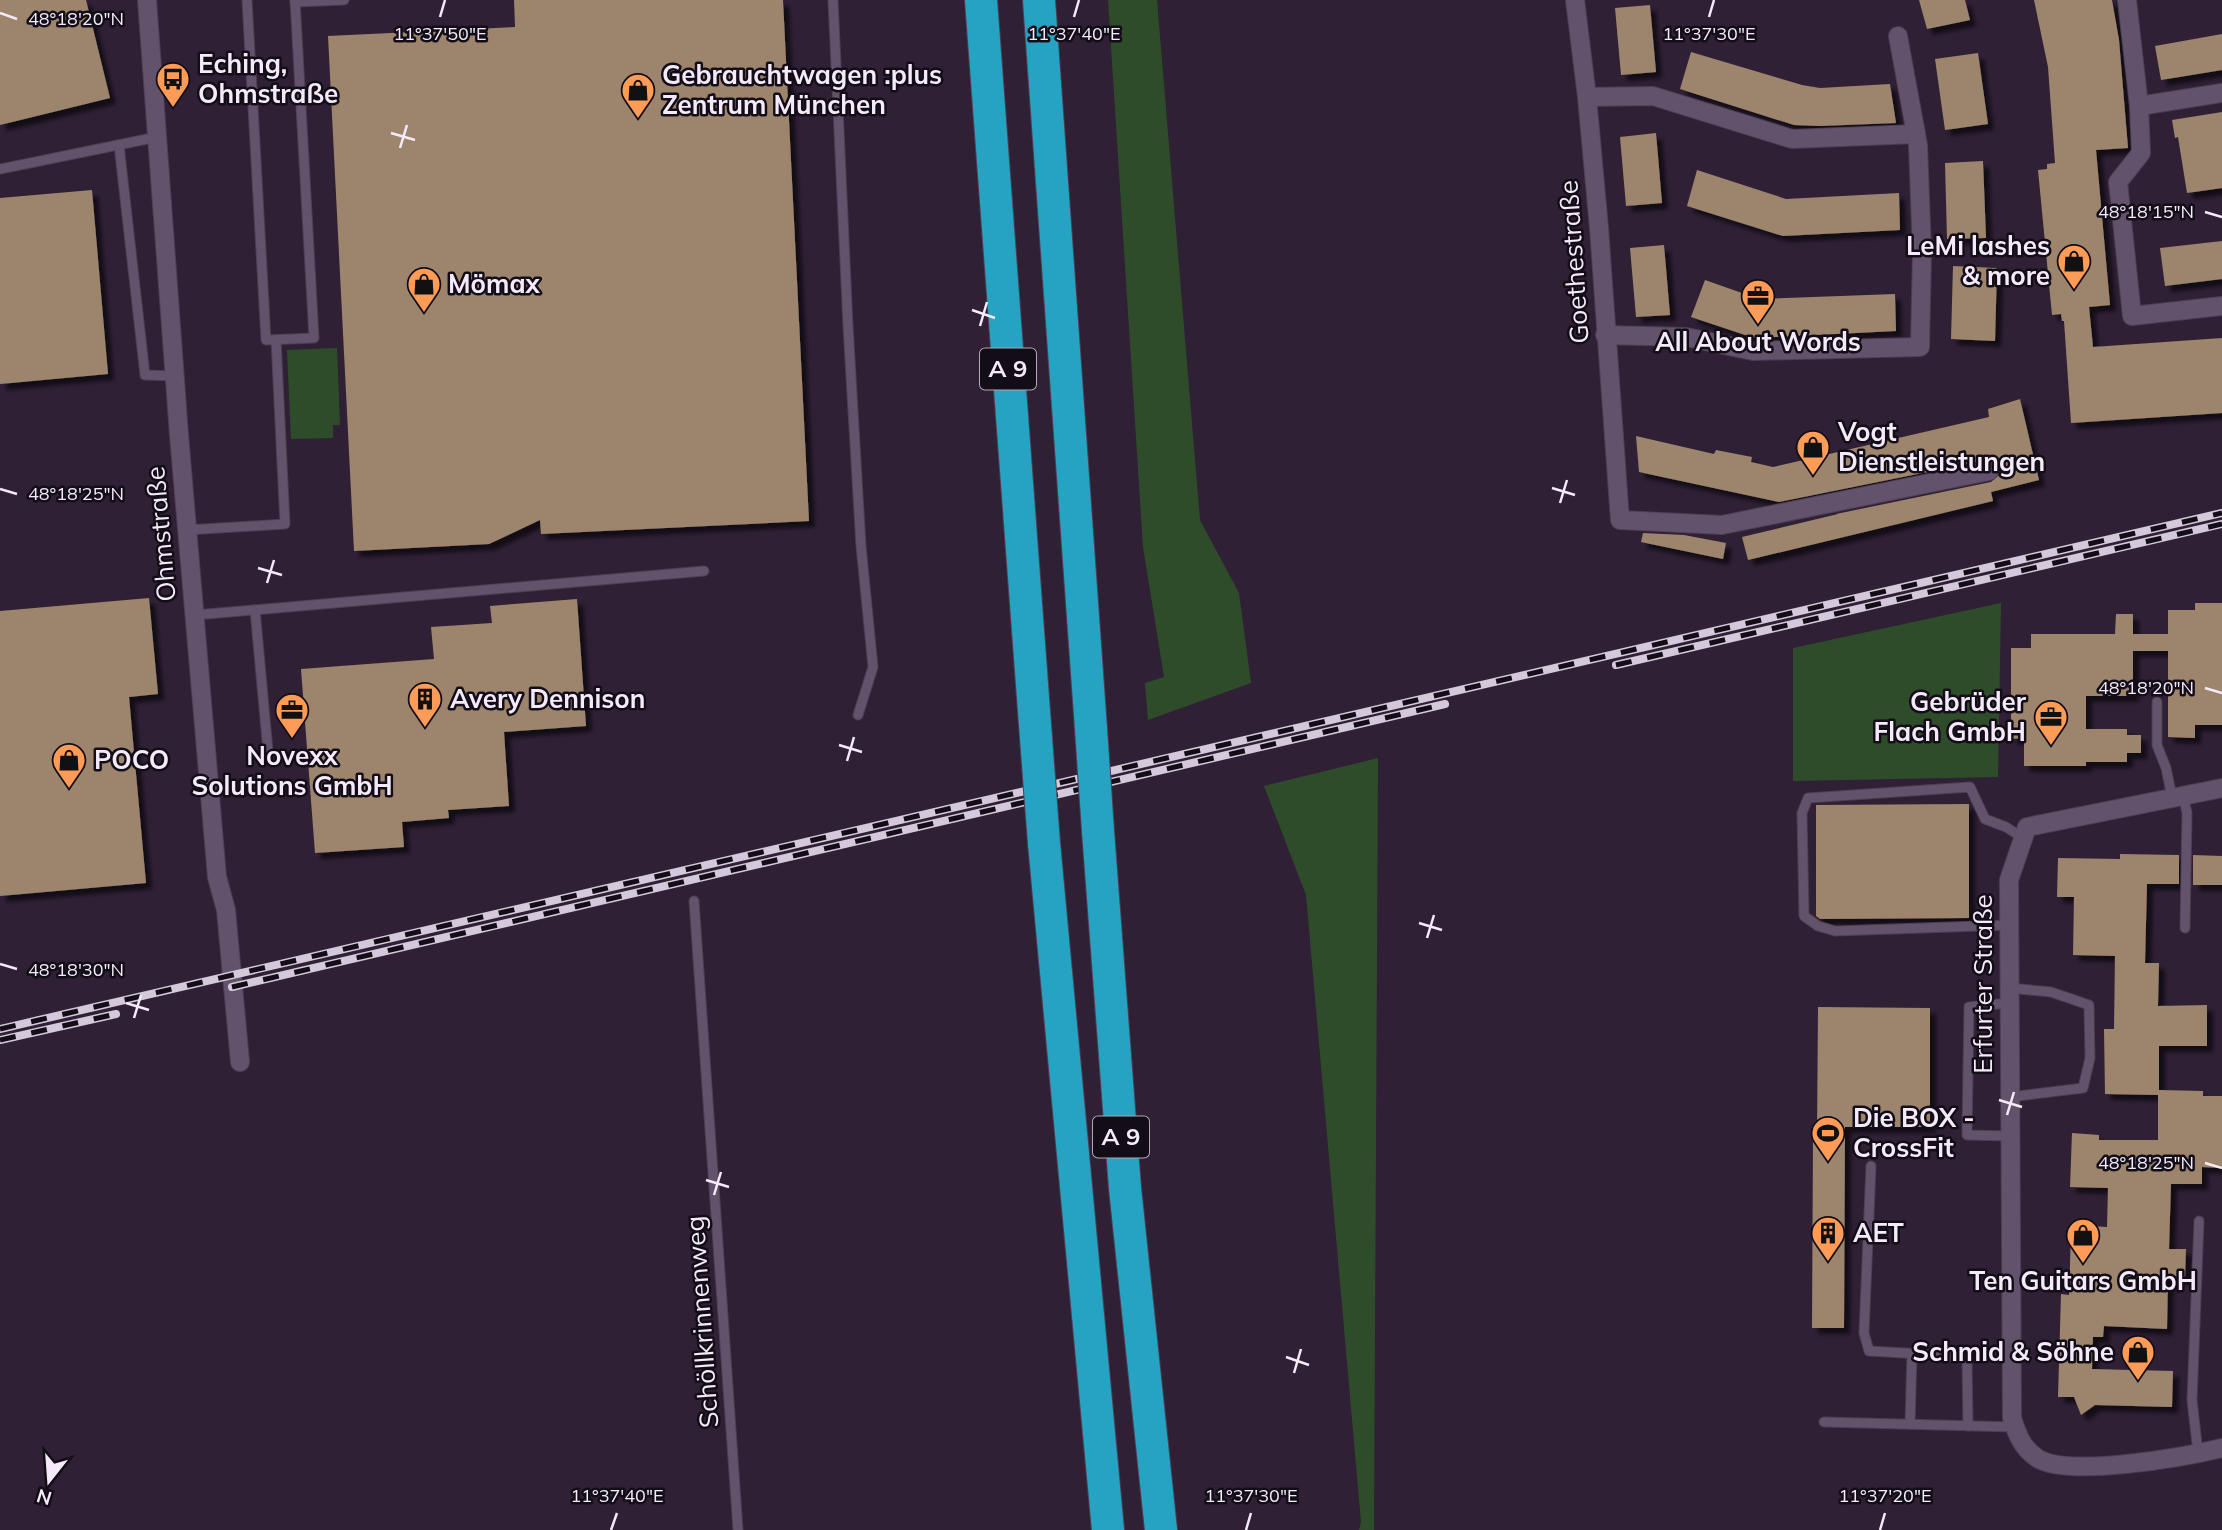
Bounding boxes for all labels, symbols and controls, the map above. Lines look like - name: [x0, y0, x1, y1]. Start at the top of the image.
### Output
- text: 48°18'20"N: [28, 7, 124, 30]
- text: 11°37'50"E: [393, 22, 487, 45]
- text: 11°37'40"E: [1027, 22, 1121, 45]
- text: 11°37'30"E: [1662, 22, 1756, 45]
- place label: Eching, Ohmstraße: [198, 47, 338, 110]
- place label: Gebrauchtwagen :plus Zentrum München: [662, 58, 942, 121]
- bus stop icon: Eching, Ohmstraße: [154, 60, 192, 109]
- shop icon: Gebrauchtwagen :plus Zentrum München: [619, 71, 657, 120]
- street label: Goethestraße: [1551, 179, 1596, 345]
- text: 48°18'15"N: [2098, 200, 2194, 223]
- place label: LeMi lashes & more: [1906, 229, 2050, 292]
- shop icon: LeMi lashes & more: [2055, 242, 2093, 291]
- shop icon: Mömax: [405, 265, 443, 314]
- place label: Mömax: [448, 267, 541, 300]
- office icon: All About Words: [1739, 277, 1777, 326]
- place label: All About Words: [1655, 325, 1861, 358]
- road number: A 9: [980, 348, 1036, 390]
- place label: Vogt Dienstleistungen: [1837, 415, 2045, 478]
- shop icon: Vogt Dienstleistungen: [1794, 428, 1832, 477]
- street label: Ohmstraße: [138, 465, 183, 603]
- text: 48°18'25"N: [28, 482, 124, 505]
- text: 48°18'20"N: [2098, 676, 2194, 699]
- building icon: Avery Dennison: [406, 680, 444, 729]
- place label: Avery Dennison: [450, 682, 645, 715]
- place label: Gebrüder Flach GmbH: [1873, 685, 2027, 748]
- office icon: Novexx Solutions GmbH: [273, 691, 311, 740]
- office icon: Gebrüder Flach GmbH: [2032, 698, 2070, 747]
- place label: Novexx Solutions GmbH: [191, 739, 393, 802]
- shop icon: POCO: [50, 741, 88, 790]
- place label: POCO: [94, 743, 169, 776]
- street label: Erfurter Straße: [1966, 894, 1999, 1074]
- text: 48°18'30"N: [28, 958, 124, 981]
- place label: Die BOX - CrossFit: [1853, 1101, 1975, 1164]
- sports icon: Die BOX - CrossFit: [1809, 1114, 1847, 1163]
- road number: A 9: [1093, 1116, 1149, 1157]
- text: 48°18'25"N: [2098, 1151, 2194, 1174]
- building icon: AET: [1809, 1214, 1847, 1263]
- street label: Schöllkrinnenweg: [678, 1215, 725, 1429]
- place label: AET: [1853, 1216, 1904, 1249]
- shop icon: Ten Guitars GmbH: [2064, 1216, 2102, 1265]
- place label: Ten Guitars GmbH: [1969, 1264, 2197, 1297]
- shop icon: Schmid & Söhne: [2119, 1333, 2157, 1382]
- place label: Schmid & Söhne: [1912, 1335, 2114, 1368]
- north arrow: [14, 1446, 84, 1516]
- text: N: [34, 1484, 54, 1511]
- text: 11°37'40"E: [570, 1484, 664, 1507]
- text: 11°37'30"E: [1204, 1484, 1298, 1507]
- text: 11°37'20"E: [1838, 1484, 1932, 1507]

